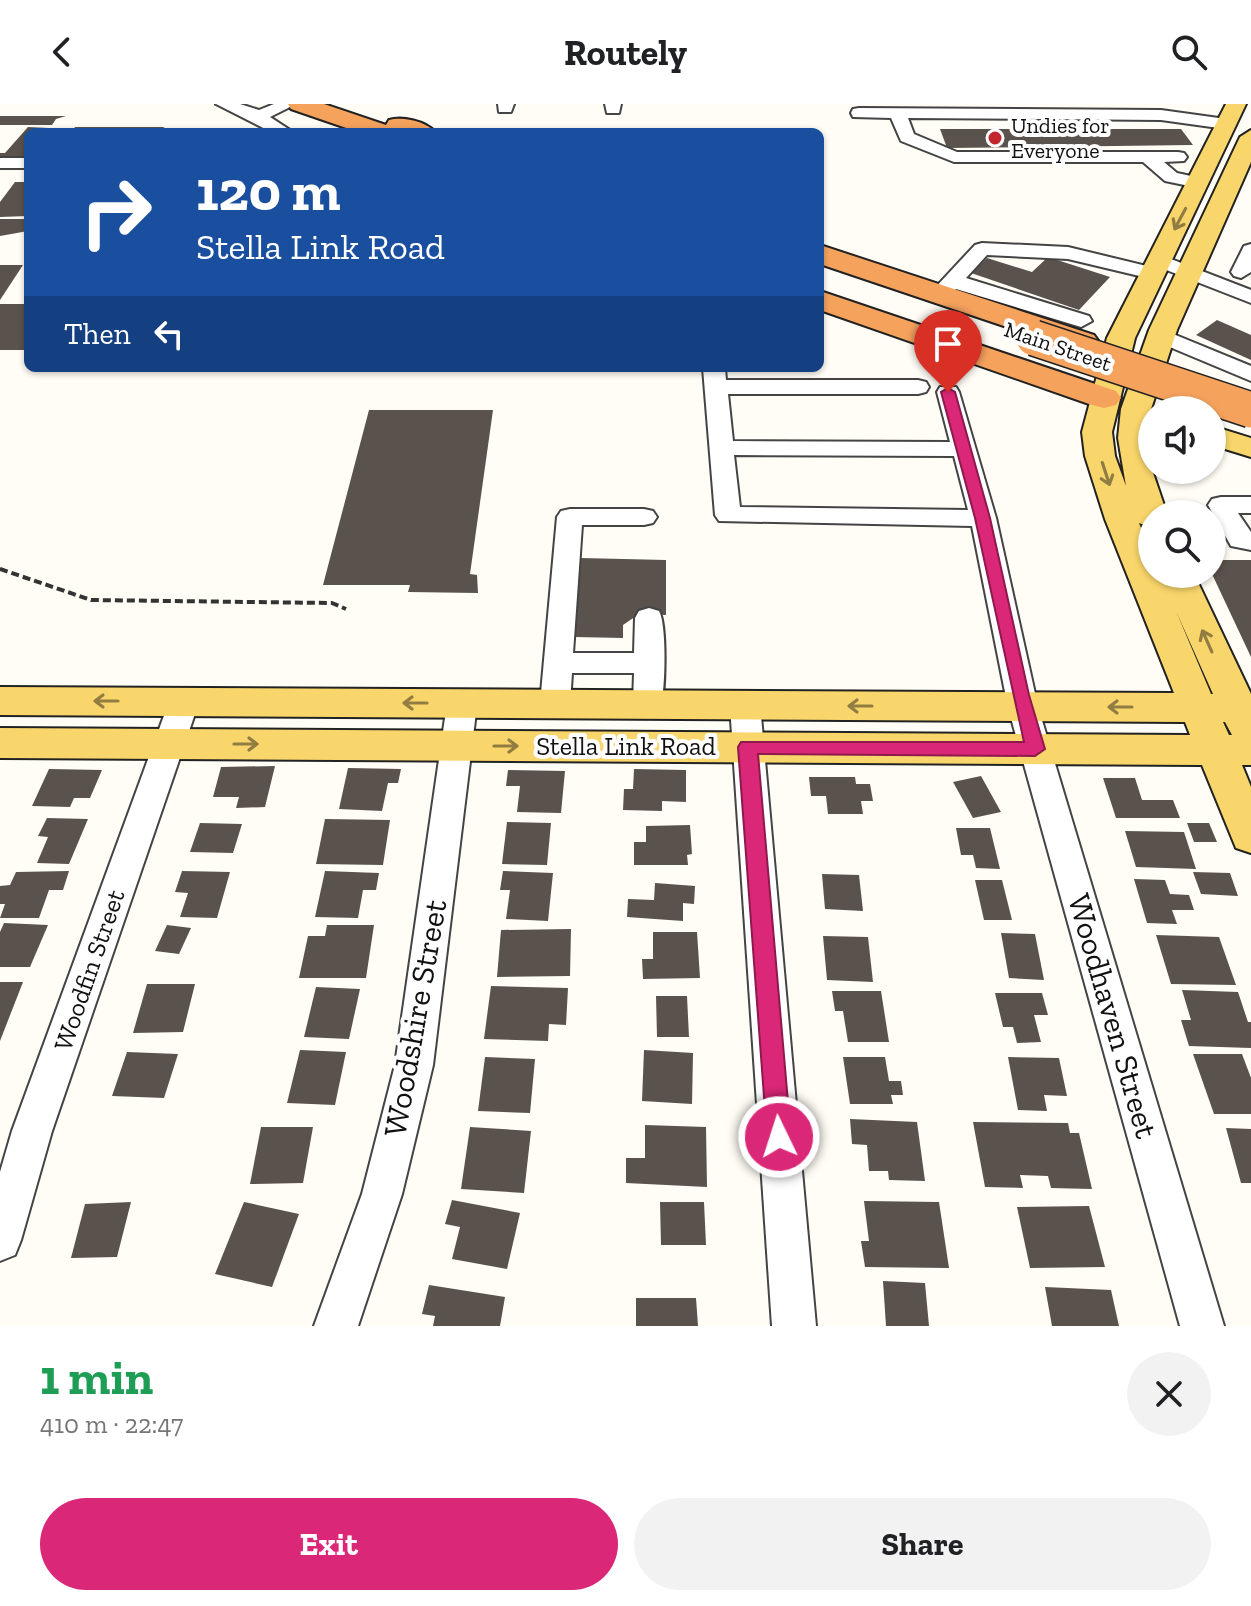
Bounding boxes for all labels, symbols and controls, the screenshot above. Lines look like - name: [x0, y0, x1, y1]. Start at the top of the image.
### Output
- icon: back: [40, 30, 84, 74]
- icon: search: [1167, 30, 1211, 74]
- text: Routely: [564, 31, 687, 74]
- place label: Undies for Everyone: [1011, 112, 1109, 164]
- marker: Undies for Everyone: [986, 129, 1004, 147]
- text: 120 m: [196, 157, 340, 224]
- icon: right: [64, 160, 168, 264]
- one-way arrow: [1171, 207, 1187, 231]
- text: Stella Link Road: [196, 225, 445, 268]
- pin: [914, 310, 982, 392]
- icon: left: [147, 312, 191, 356]
- text: Then: [64, 316, 131, 352]
- street label: Main Street: [1001, 316, 1116, 378]
- icon: arrive: [926, 322, 970, 366]
- map controls: [1138, 396, 1226, 588]
- button: sound: [1138, 396, 1226, 484]
- one-way arrow: [1100, 461, 1114, 486]
- button: search: [1138, 500, 1226, 588]
- one-way arrow: [1199, 629, 1214, 654]
- one-way arrow: [93, 694, 120, 709]
- one-way arrow: [402, 695, 429, 711]
- one-way arrow: [847, 698, 874, 714]
- one-way arrow: [1107, 699, 1134, 715]
- street label: Stella Link Road: [536, 730, 716, 762]
- one-way arrow: [232, 736, 259, 752]
- one-way arrow: [492, 738, 519, 754]
- street label: Woodfin Street: [46, 885, 132, 1055]
- street label: Woodhaven Street: [1060, 890, 1166, 1143]
- street label: Woodshire Street: [375, 897, 455, 1139]
- position arrow: [737, 1095, 821, 1179]
- text: 1 min: [40, 1349, 153, 1406]
- button: close: [1127, 1352, 1211, 1436]
- text: 410 m · 22:47: [40, 1408, 183, 1440]
- button: Exit: [40, 1498, 618, 1590]
- button: Share: [634, 1498, 1211, 1590]

